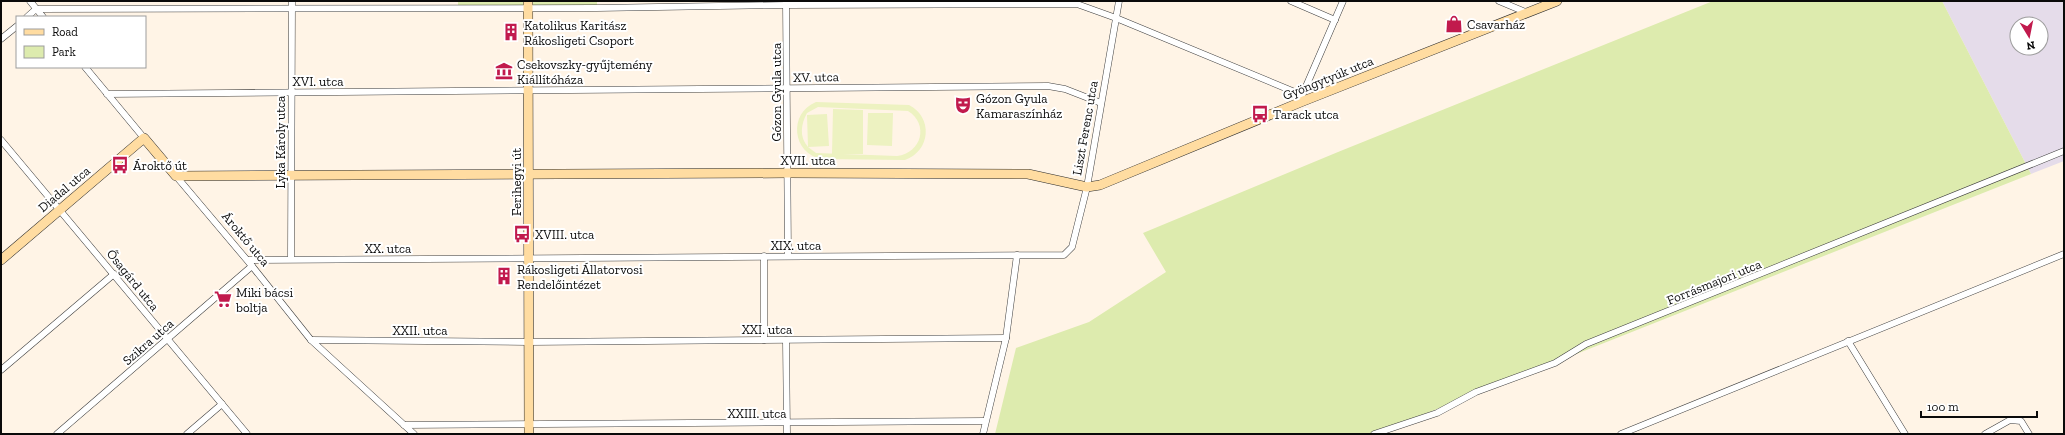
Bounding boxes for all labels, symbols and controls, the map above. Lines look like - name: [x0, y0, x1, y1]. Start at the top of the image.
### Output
- shop icon: Csavarház: [1444, 14, 1464, 34]
- legend: [16, 16, 146, 68]
- north arrow: [2009, 16, 2049, 56]
- place label: Csavarház: [1467, 17, 1525, 32]
- place label: Katolikus Karitász Rákosligeti Csoport: [524, 18, 634, 48]
- building icon: Katolikus Karitász Rákosligeti Csoport: [501, 22, 521, 42]
- text: Road: [52, 25, 78, 39]
- text: N: [2025, 38, 2036, 53]
- street label: Gózon Gyula utca: [769, 42, 784, 141]
- text: Park: [52, 45, 77, 59]
- street label: Gyöngytyúk utca: [1281, 53, 1376, 103]
- place label: Csekovszky-gyűjtemény Kiállítóháza: [517, 57, 653, 87]
- museum icon: Csekovszky-gyűjtemény Kiállítóháza: [494, 61, 514, 81]
- street label: XV. utca: [793, 69, 840, 85]
- street label: XVI. utca: [293, 74, 344, 89]
- street label: Liszt Ferenc utca: [1069, 79, 1101, 176]
- place label: Gózon Gyula Kamaraszínház: [976, 91, 1062, 121]
- street label: Lyka Károly utca: [273, 95, 288, 188]
- theatre icon: Gózon Gyula Kamaraszínház: [953, 95, 973, 115]
- bus stop icon: Tarack utca: [1250, 104, 1270, 124]
- place label: Tarack utca: [1273, 107, 1340, 122]
- street label: Ferihegyi út: [509, 148, 524, 216]
- street label: XVII. utca: [780, 153, 836, 168]
- bus stop icon: Ároktő út: [110, 155, 130, 175]
- place label: Ároktő út: [133, 158, 187, 173]
- street label: Diadal utca: [35, 162, 94, 215]
- street label: Ároktő utca: [219, 209, 273, 270]
- bus stop icon: XVIII. utca: [512, 224, 532, 244]
- place label: XVIII. utca: [535, 227, 595, 242]
- street label: XIX. utca: [771, 238, 822, 253]
- street label: XX. utca: [365, 241, 412, 256]
- street label: Ősagárd utca: [104, 246, 163, 314]
- street label: Forrásmajori utca: [1665, 256, 1764, 309]
- place label: Rákosligeti Állatorvosi Rendelőintézet: [517, 262, 643, 292]
- building icon: Rákosligeti Állatorvosi Rendelőintézet: [494, 266, 514, 286]
- place label: Miki bácsi boltja: [235, 285, 293, 316]
- supermarket icon: Miki bácsi boltja: [213, 289, 233, 309]
- street label: Szikra utca: [120, 315, 177, 368]
- street label: XXI. utca: [742, 322, 793, 337]
- street label: XXII. utca: [393, 323, 448, 338]
- scale bar: [1921, 393, 2037, 419]
- text: 100 m: [1927, 400, 1959, 414]
- street label: XXIII. utca: [727, 406, 787, 421]

